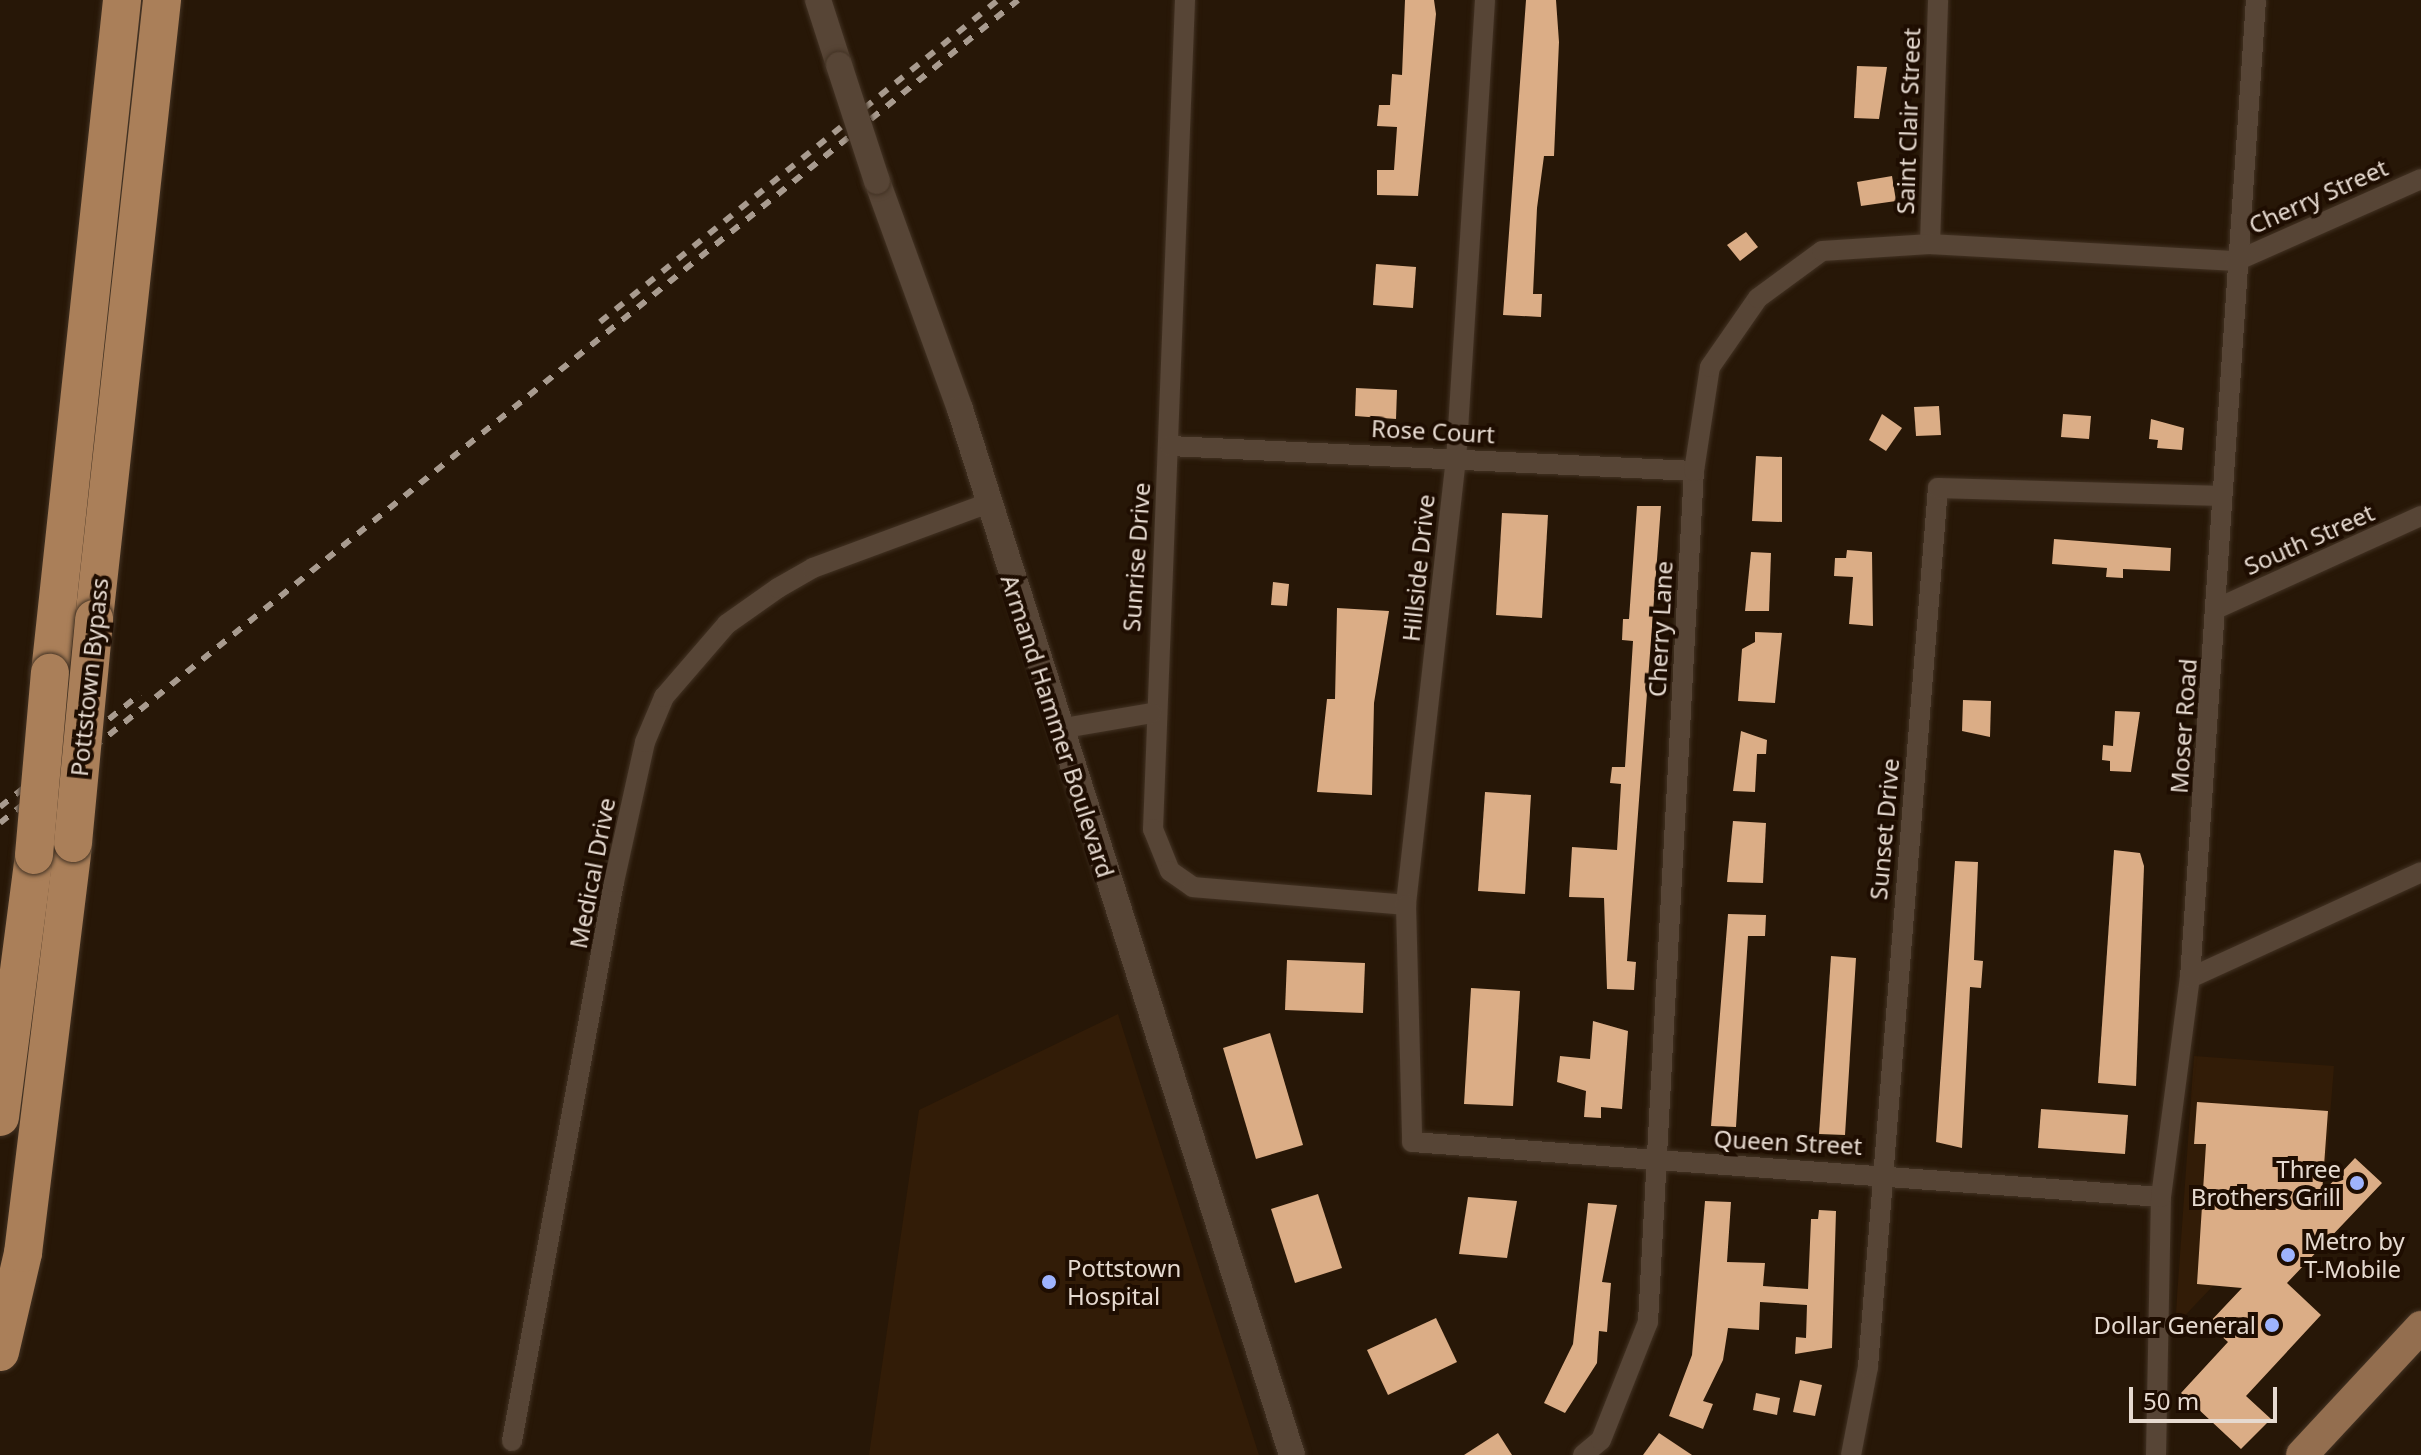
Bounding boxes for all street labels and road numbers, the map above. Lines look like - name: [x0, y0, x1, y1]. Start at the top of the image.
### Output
- street label: Saint Clair Street: [1890, 27, 1926, 215]
- street label: Cherry Street: [2244, 153, 2392, 239]
- street label: Rose Court: [1370, 413, 1496, 449]
- street label: Sunrise Drive: [1116, 481, 1156, 633]
- street label: Hillside Drive: [1396, 493, 1440, 643]
- street label: South Street: [2240, 498, 2378, 580]
- street label: Cherry Lane: [1642, 560, 1678, 698]
- street label: Armand Hammer Boulevard: [995, 571, 1121, 881]
- street label: Pottstown Bypass: [64, 576, 114, 778]
- street label: Moser Road: [2164, 658, 2202, 794]
- street label: Sunset Drive: [1863, 757, 1905, 901]
- street label: Medical Drive: [563, 795, 621, 951]
- street label: Queen Street: [1713, 1124, 1863, 1160]

